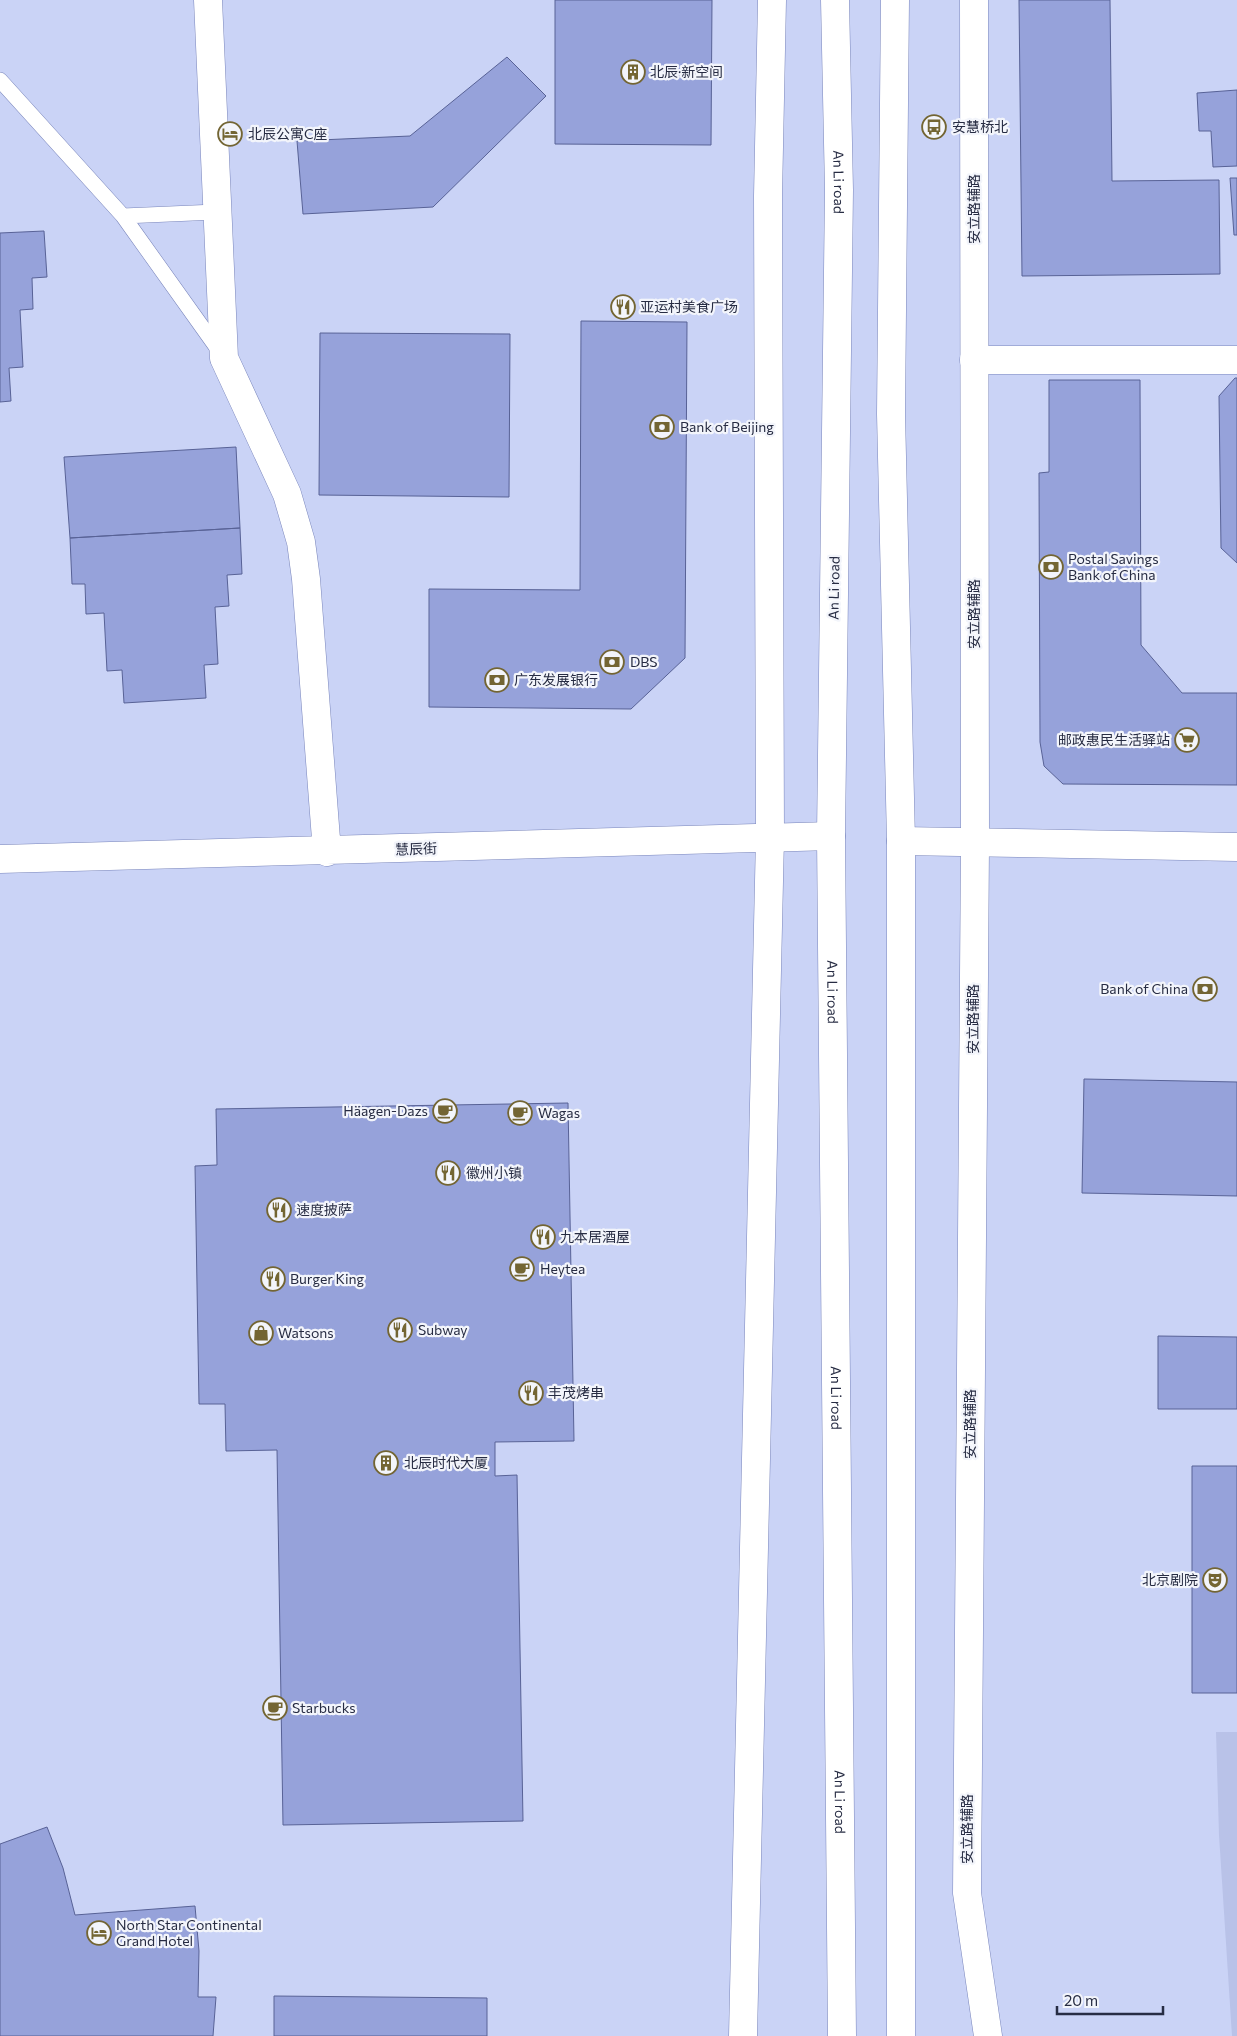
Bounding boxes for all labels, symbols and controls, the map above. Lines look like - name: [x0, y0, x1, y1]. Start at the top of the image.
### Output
- building icon: 北辰·新空间: [620, 59, 646, 85]
- place label: 北辰·新空间: [650, 63, 723, 80]
- bus stop icon: 安慧桥北: [921, 114, 947, 140]
- place label: 安慧桥北: [952, 118, 1008, 135]
- hotel icon: 北辰公寓C座: [217, 121, 243, 147]
- place label: 北辰公寓C座: [248, 125, 328, 142]
- street label: An Li road: [830, 150, 848, 214]
- street label: 安立路辅路: [965, 174, 982, 244]
- restaurant icon: 亚运村美食广场: [610, 294, 636, 320]
- place label: 亚运村美食广场: [640, 298, 738, 315]
- bank icon: Bank of Beijing: [649, 414, 675, 440]
- place label: Bank of Beijing: [680, 418, 774, 435]
- place label: Postal Savings Bank of China: [1068, 550, 1159, 583]
- bank icon: Postal Savings Bank of China: [1038, 554, 1064, 580]
- street label: An Li road: [824, 556, 843, 620]
- street label: 安立路辅路: [965, 579, 982, 649]
- bank icon: DBS: [599, 649, 625, 675]
- place label: DBS: [630, 653, 658, 670]
- bank icon: 广东发展银行: [484, 667, 510, 693]
- place label: 广东发展银行: [514, 671, 598, 688]
- supermarket icon: 邮政惠民生活驿站: [1174, 727, 1200, 753]
- place label: 邮政惠民生活驿站: [1058, 731, 1170, 748]
- street label: 慧辰街: [395, 839, 437, 858]
- street label: An Li road: [824, 960, 842, 1024]
- bank icon: Bank of China: [1192, 976, 1218, 1002]
- place label: Bank of China: [1100, 980, 1188, 997]
- street label: 安立路辅路: [964, 984, 981, 1054]
- cafe icon: Häagen-Dazs: [432, 1098, 458, 1124]
- cafe icon: Wagas: [507, 1100, 533, 1126]
- place label: Häagen-Dazs: [343, 1102, 428, 1119]
- place label: Wagas: [538, 1104, 580, 1121]
- restaurant icon: 徽州小镇: [435, 1160, 461, 1186]
- place label: 徽州小镇: [466, 1164, 522, 1181]
- restaurant icon: 速度披萨: [266, 1197, 292, 1223]
- place label: 速度披萨: [296, 1201, 352, 1218]
- restaurant icon: 九本居酒屋: [530, 1224, 556, 1250]
- place label: 九本居酒屋: [560, 1228, 630, 1245]
- cafe icon: Heytea: [509, 1256, 535, 1282]
- place label: Heytea: [540, 1260, 585, 1277]
- restaurant icon: Burger King: [260, 1266, 286, 1292]
- place label: Burger King: [290, 1270, 365, 1287]
- restaurant icon: Subway: [387, 1317, 413, 1343]
- shop icon: Watsons: [248, 1320, 274, 1346]
- place label: Subway: [418, 1321, 468, 1338]
- place label: Watsons: [278, 1324, 334, 1341]
- street label: An Li road: [828, 1366, 845, 1430]
- restaurant icon: 丰茂烤串: [518, 1380, 544, 1406]
- place label: 丰茂烤串: [548, 1384, 604, 1401]
- street label: 安立路辅路: [961, 1389, 978, 1459]
- building icon: 北辰时代大厦: [373, 1450, 399, 1476]
- place label: 北辰时代大厦: [404, 1454, 488, 1471]
- theatre icon: 北京剧院: [1202, 1567, 1228, 1593]
- place label: 北京剧院: [1142, 1571, 1198, 1588]
- cafe icon: Starbucks: [262, 1695, 288, 1721]
- place label: Starbucks: [292, 1699, 356, 1716]
- street label: An Li road: [832, 1770, 849, 1834]
- street label: 安立路辅路: [958, 1794, 975, 1864]
- place label: North Star Continental Grand Hotel: [116, 1916, 262, 1949]
- hotel icon: North Star Continental Grand Hotel: [86, 1920, 112, 1946]
- scale bar: [1057, 1984, 1163, 2016]
- text: 20 m: [1064, 1991, 1098, 2009]

